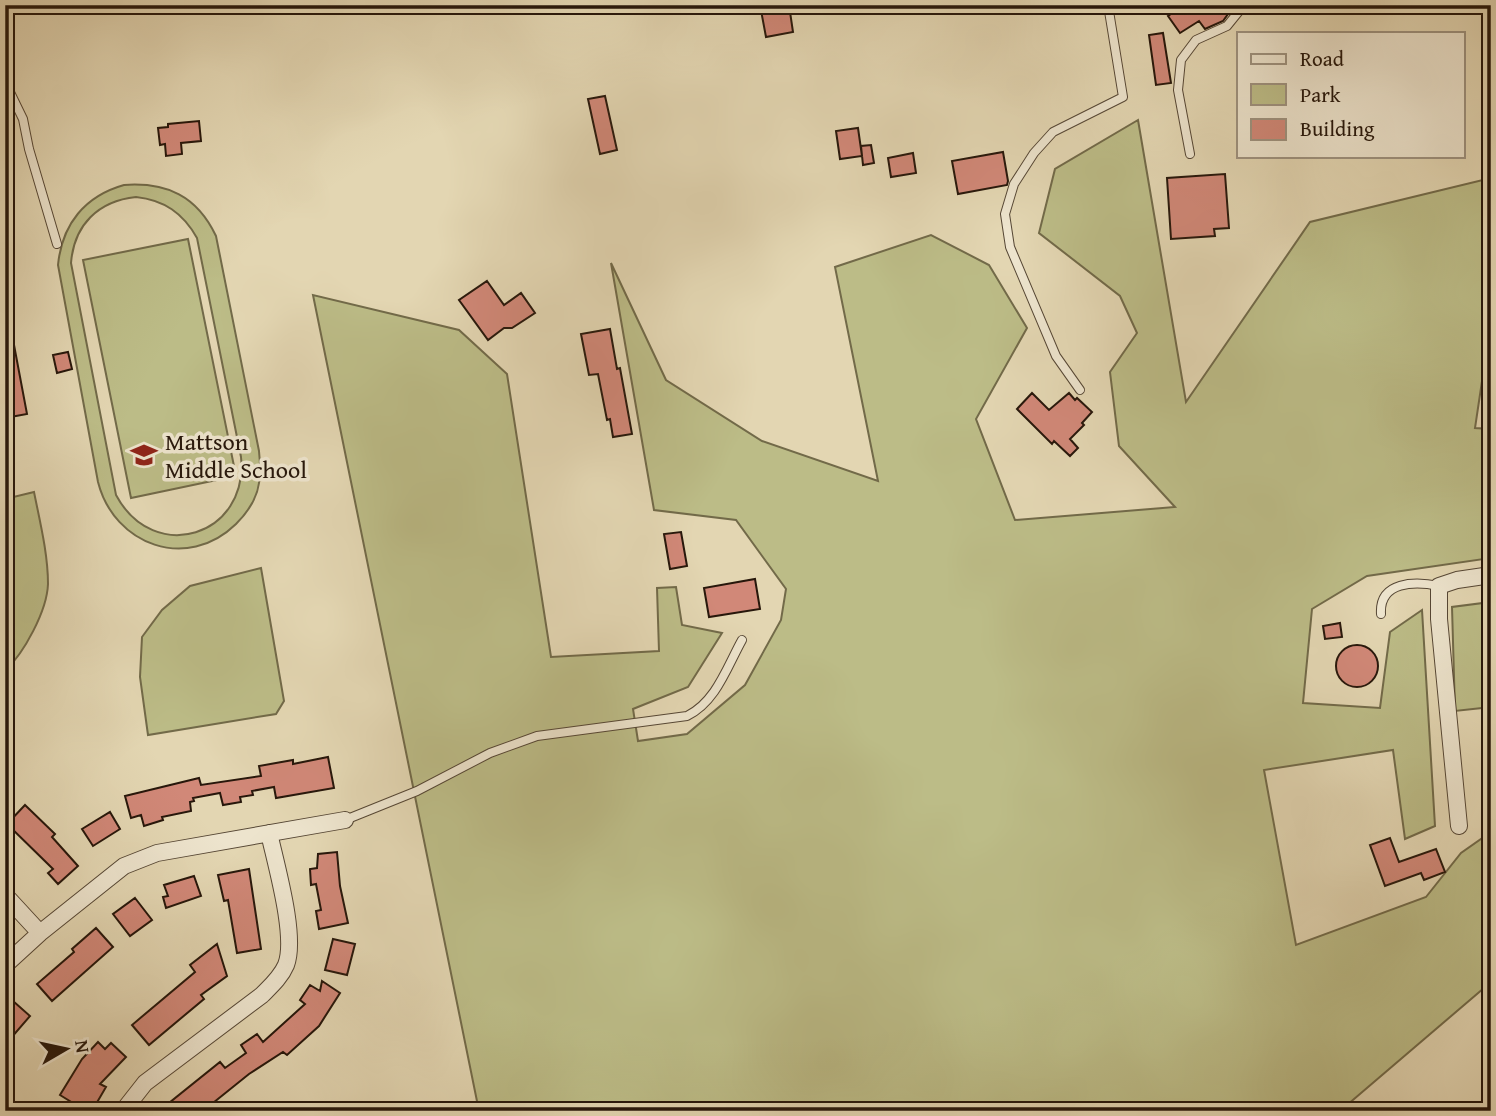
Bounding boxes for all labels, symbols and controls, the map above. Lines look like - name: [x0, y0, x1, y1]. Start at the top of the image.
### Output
- legend: [1237, 32, 1464, 158]
- text: Road: [1300, 43, 1345, 74]
- text: Park: [1300, 79, 1341, 110]
- text: Building: [1300, 113, 1375, 144]
- place label: Mattson Middle School: [165, 424, 307, 487]
- school or university icon: Mattson Middle School: [129, 440, 159, 470]
- north arrow: [32, 1014, 102, 1084]
- text: N: [68, 1038, 98, 1055]

